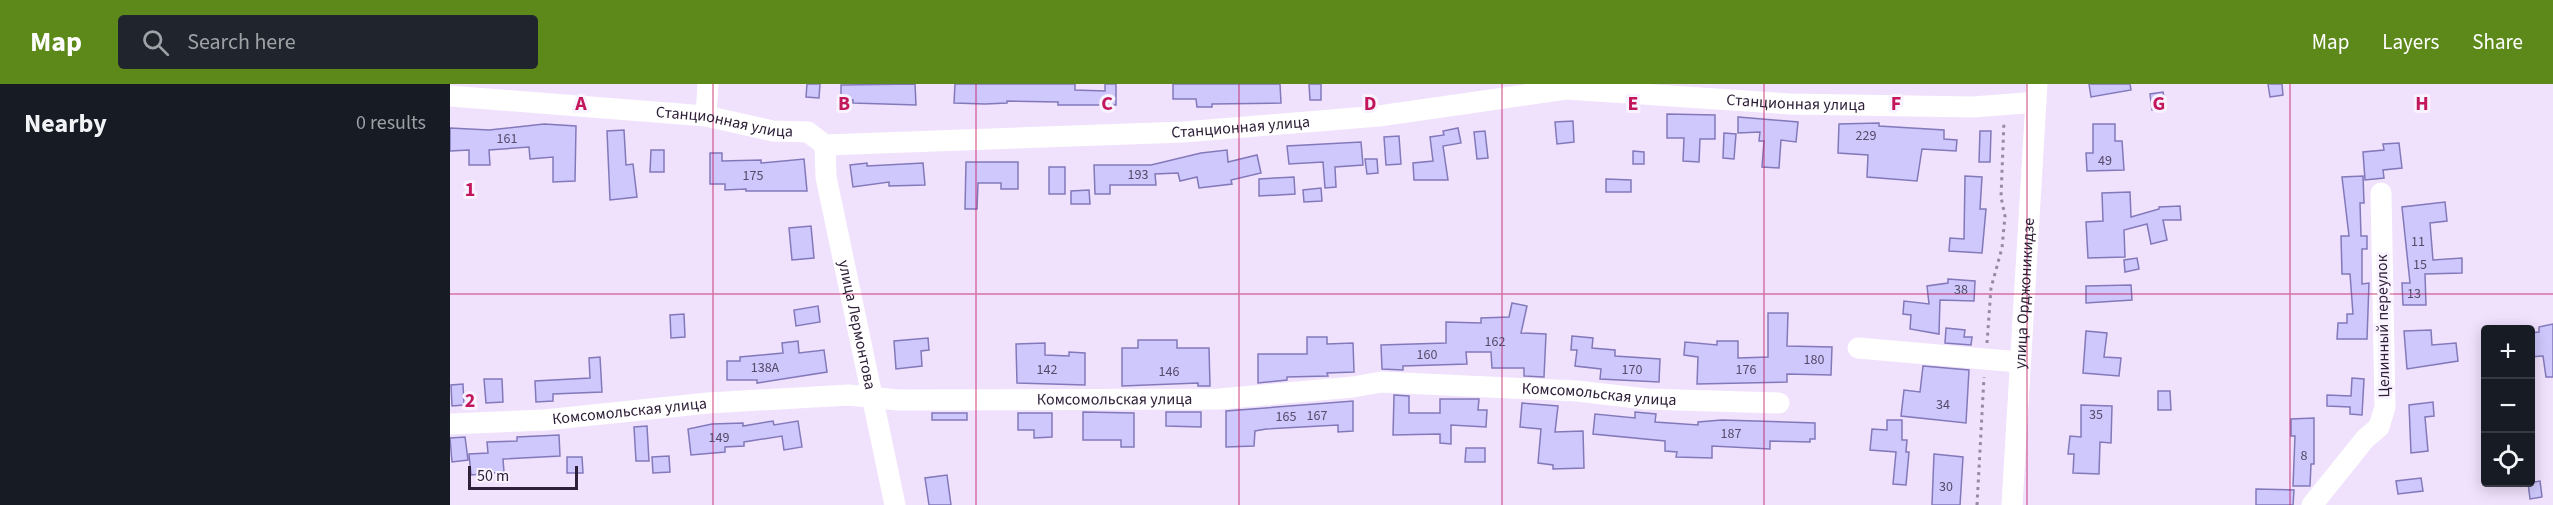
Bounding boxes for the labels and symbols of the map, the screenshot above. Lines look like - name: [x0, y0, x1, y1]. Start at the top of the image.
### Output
- street label: Станционная улица: [1726, 89, 1865, 116]
- text: A: [574, 90, 587, 118]
- text: B: [838, 90, 850, 118]
- text: C: [1101, 90, 1113, 118]
- text: D: [1364, 90, 1376, 118]
- text: E: [1628, 90, 1638, 118]
- text: F: [1891, 90, 1901, 118]
- text: G: [2153, 90, 2165, 118]
- text: H: [2415, 90, 2429, 118]
- street label: Станционная улица: [655, 101, 793, 143]
- street label: Станционная улица: [1171, 111, 1311, 143]
- house number: 229: [1856, 126, 1876, 146]
- house number: 161: [497, 129, 517, 149]
- house number: 49: [2098, 151, 2112, 171]
- house number: 193: [1128, 165, 1148, 185]
- house number: 175: [743, 166, 763, 186]
- text: 1: [465, 176, 475, 204]
- street label: улица Орджоникидзе: [2009, 217, 2040, 370]
- house number: 11: [2411, 232, 2425, 252]
- street label: Целинный переулок: [2371, 254, 2395, 398]
- house number: 15: [2413, 255, 2427, 275]
- street label: улица Лермонтова: [833, 258, 881, 392]
- house number: 38: [1954, 280, 1968, 300]
- house number: 13: [2407, 284, 2421, 304]
- house number: 162: [1485, 332, 1505, 352]
- house number: 160: [1417, 345, 1437, 365]
- house number: 180: [1804, 350, 1824, 370]
- house number: 138А: [751, 358, 780, 378]
- house number: 142: [1037, 360, 1057, 380]
- house number: 170: [1622, 360, 1642, 380]
- house number: 176: [1736, 360, 1756, 380]
- house number: 146: [1159, 362, 1179, 382]
- street label: Комсомольская улица: [1521, 377, 1677, 411]
- text: 2: [465, 387, 475, 415]
- street label: Комсомольская улица: [1037, 388, 1192, 411]
- street label: Комсомольская улица: [551, 392, 708, 430]
- house number: 34: [1936, 395, 1950, 415]
- house number: 35: [2089, 405, 2103, 425]
- house number: 167: [1307, 406, 1327, 426]
- house number: 165: [1276, 407, 1296, 427]
- house number: 187: [1721, 424, 1741, 444]
- house number: 149: [709, 428, 729, 448]
- house number: 8: [2301, 446, 2308, 466]
- scale bar: [468, 463, 578, 490]
- house number: 30: [1939, 477, 1953, 497]

